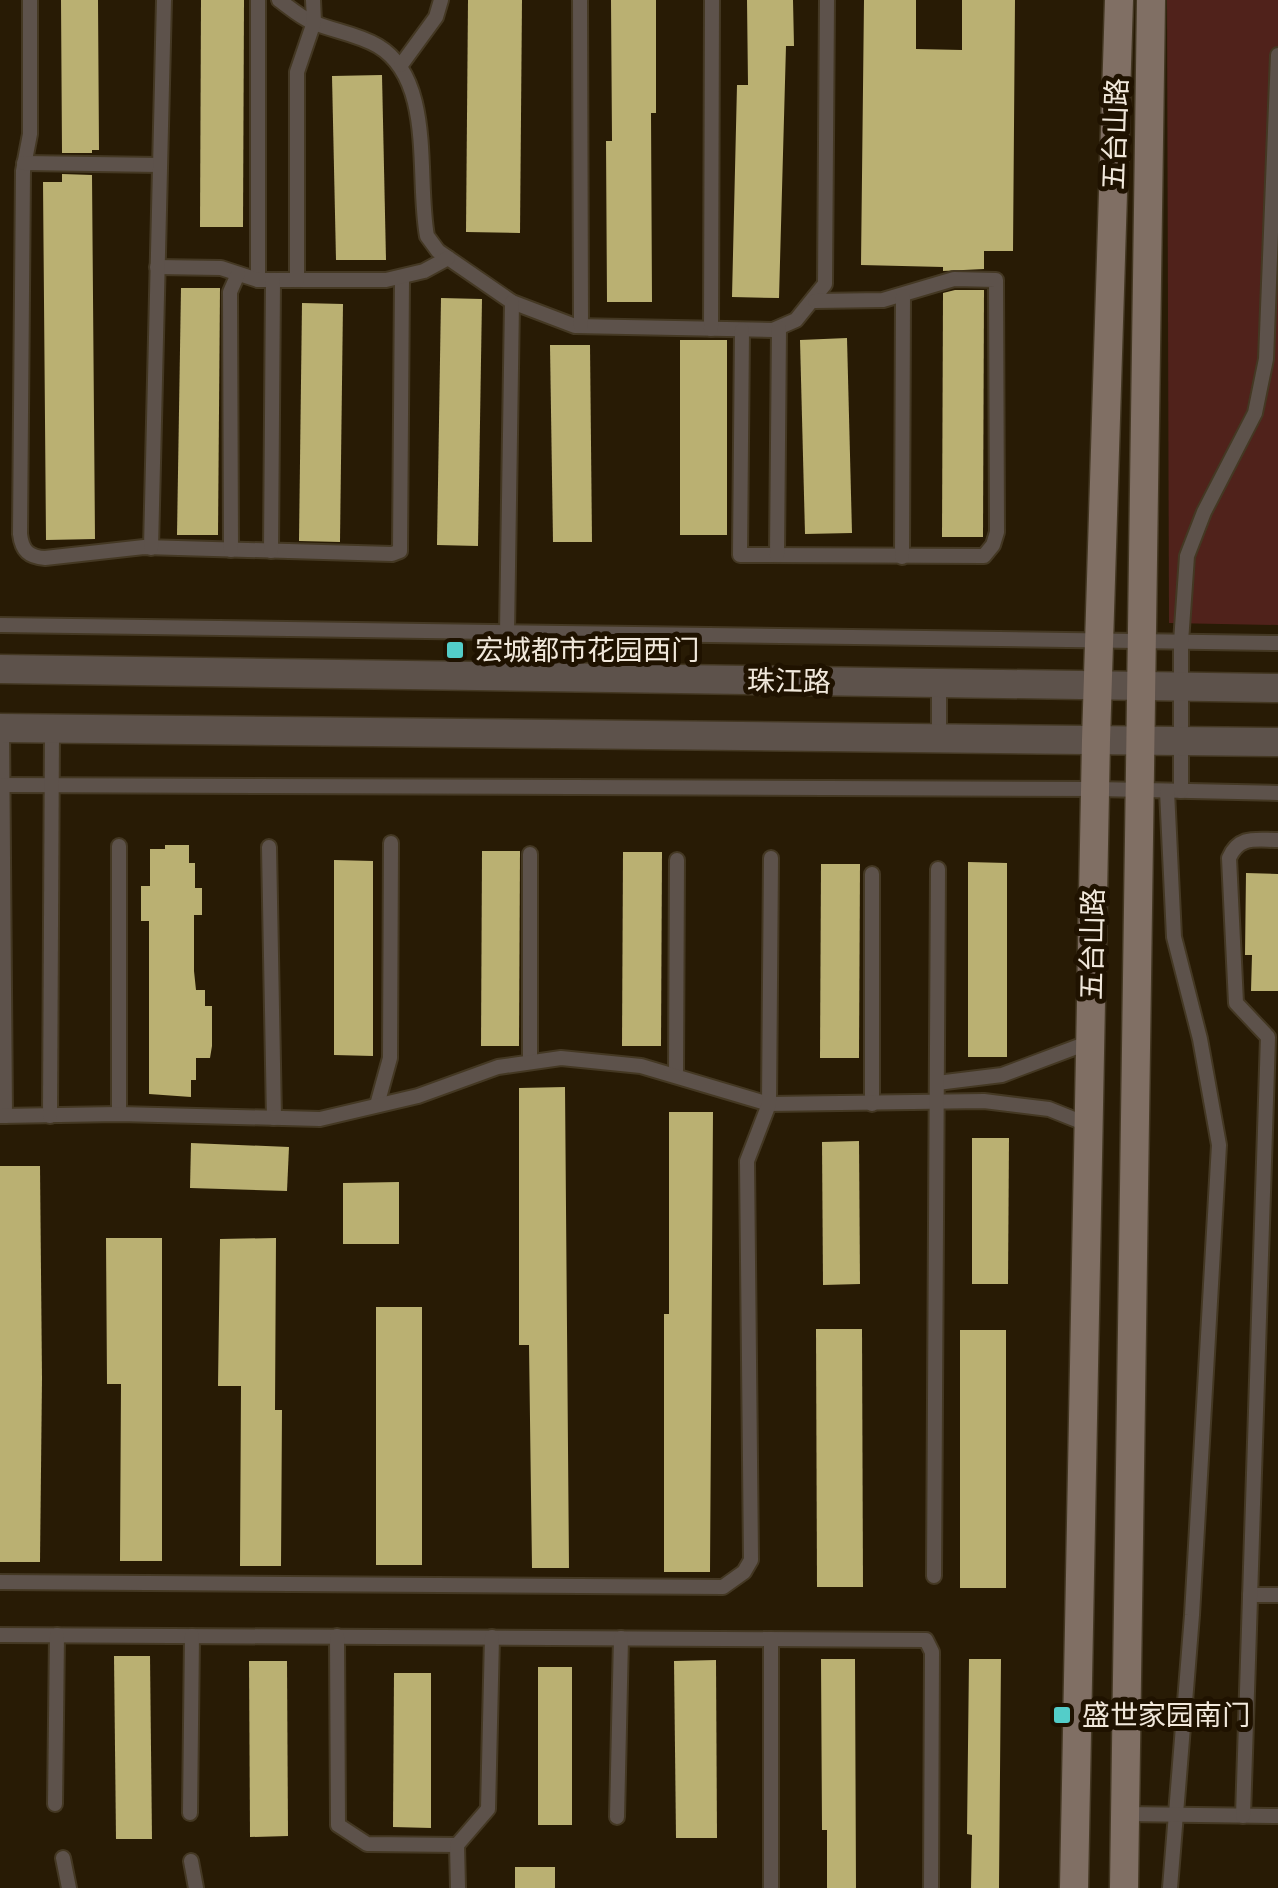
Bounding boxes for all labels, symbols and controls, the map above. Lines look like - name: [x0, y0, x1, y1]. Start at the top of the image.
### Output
- street label: 五台山路: [1096, 77, 1134, 191]
- place label: 宏城都市花园西门: [475, 633, 699, 667]
- marker: 宏城都市花园西门: [444, 639, 466, 661]
- street label: 珠江路: [747, 663, 831, 699]
- street label: 五台山路: [1074, 888, 1110, 1000]
- place label: 盛世家园南门: [1082, 1698, 1250, 1732]
- marker: 盛世家园南门: [1051, 1704, 1073, 1726]

